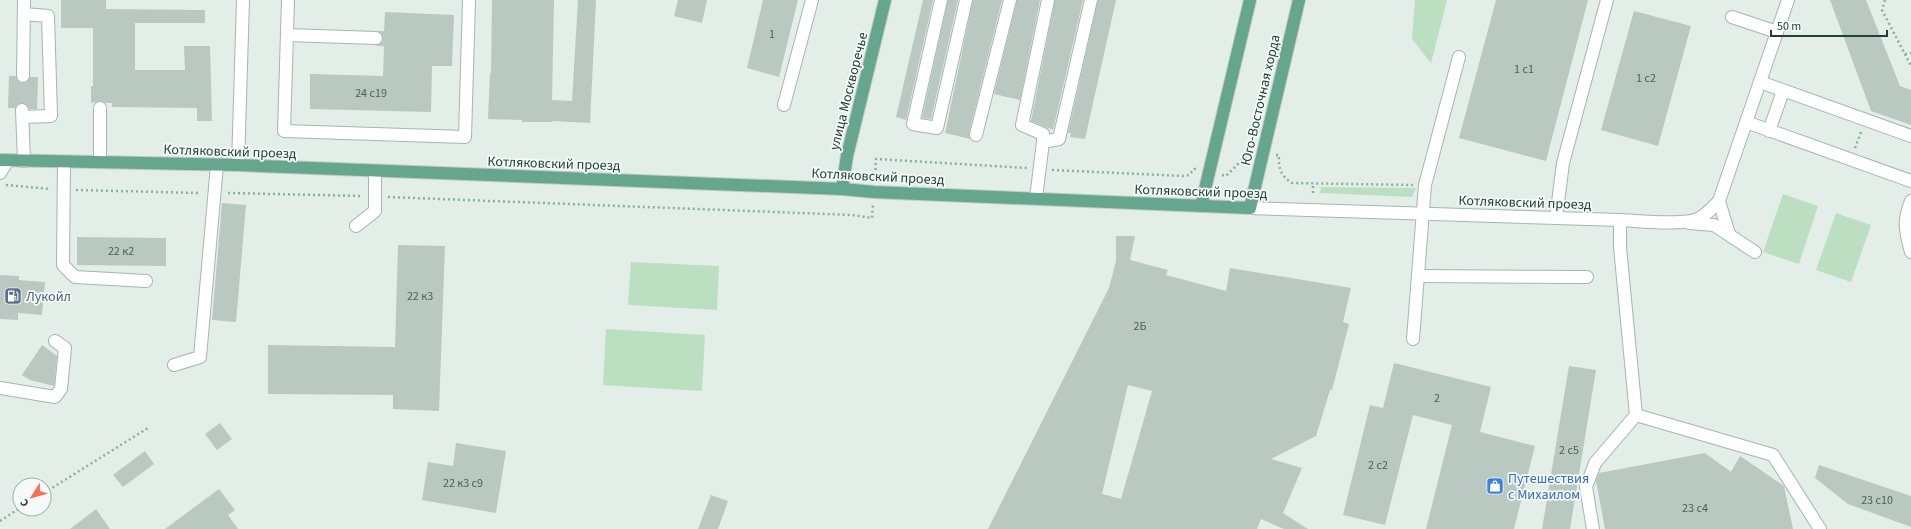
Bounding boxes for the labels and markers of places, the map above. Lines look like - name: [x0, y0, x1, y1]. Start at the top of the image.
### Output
- fuel station icon: Лукойл: [3, 286, 23, 306]
- place label: Лукойл: [26, 287, 71, 307]
- place label: Путешествия с Михаилом: [1508, 469, 1589, 505]
- shop icon: Путешествия с Михаилом: [1485, 476, 1505, 496]

